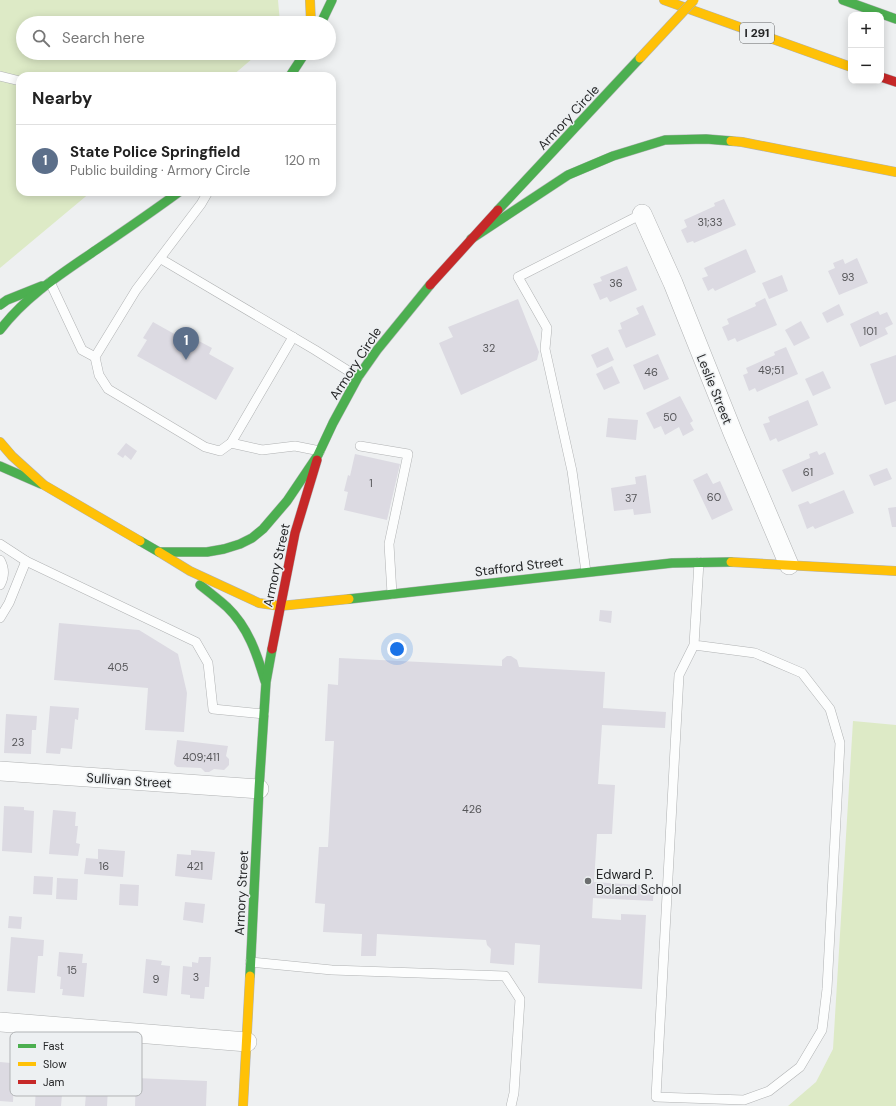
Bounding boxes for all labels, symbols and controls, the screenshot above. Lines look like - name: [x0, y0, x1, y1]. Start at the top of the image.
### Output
- map controls: [848, 12, 884, 84]
- button: +: [848, 12, 884, 48]
- search box: [16, 16, 336, 60]
- road number: I 291: [740, 23, 774, 43]
- icon: search: [30, 27, 52, 49]
- text: Search here: [62, 28, 145, 48]
- button: −: [848, 48, 884, 84]
- street label: Armory Circle: [534, 81, 603, 153]
- text: Nearby: [32, 87, 92, 109]
- text: State Police Springfield: [70, 142, 240, 162]
- text: 1: [43, 152, 47, 169]
- text: 120 m: [285, 152, 320, 169]
- text: Public building · Armory Circle: [70, 162, 250, 179]
- house number: 31;33: [697, 215, 723, 229]
- house number: 93: [841, 270, 855, 284]
- house number: 36: [609, 276, 623, 290]
- street label: Armory Circle: [326, 324, 385, 403]
- house number: 101: [863, 324, 877, 338]
- pin: 1: [173, 327, 199, 360]
- house number: 32: [483, 341, 495, 355]
- street label: Leslie Street: [693, 352, 736, 427]
- house number: 49;51: [758, 363, 784, 377]
- house number: 46: [644, 365, 658, 379]
- house number: 50: [663, 410, 677, 424]
- house number: 61: [803, 465, 813, 479]
- house number: 1: [369, 476, 373, 490]
- house number: 60: [707, 490, 721, 504]
- house number: 37: [625, 491, 637, 505]
- street label: Armory Street: [259, 522, 294, 608]
- street label: Stafford Street: [474, 553, 564, 580]
- your location: [387, 639, 407, 659]
- house number: 405: [108, 660, 129, 674]
- house number: 23: [12, 735, 24, 749]
- house number: 409;411: [182, 750, 220, 764]
- street label: Sullivan Street: [86, 769, 172, 792]
- house number: 426: [462, 802, 482, 816]
- street label: Armory Street: [231, 850, 252, 936]
- house number: 16: [99, 859, 109, 873]
- house number: 421: [187, 859, 203, 873]
- place label: Edward P. Boland School: [596, 866, 681, 898]
- marker: Edward P. Boland School: [583, 876, 593, 886]
- house number: 15: [67, 963, 77, 977]
- house number: 3: [193, 970, 199, 984]
- house number: 9: [153, 972, 160, 986]
- legend: [10, 1032, 142, 1096]
- text: Fast: [43, 1039, 64, 1053]
- text: Slow: [43, 1057, 67, 1071]
- text: Jam: [43, 1075, 64, 1089]

